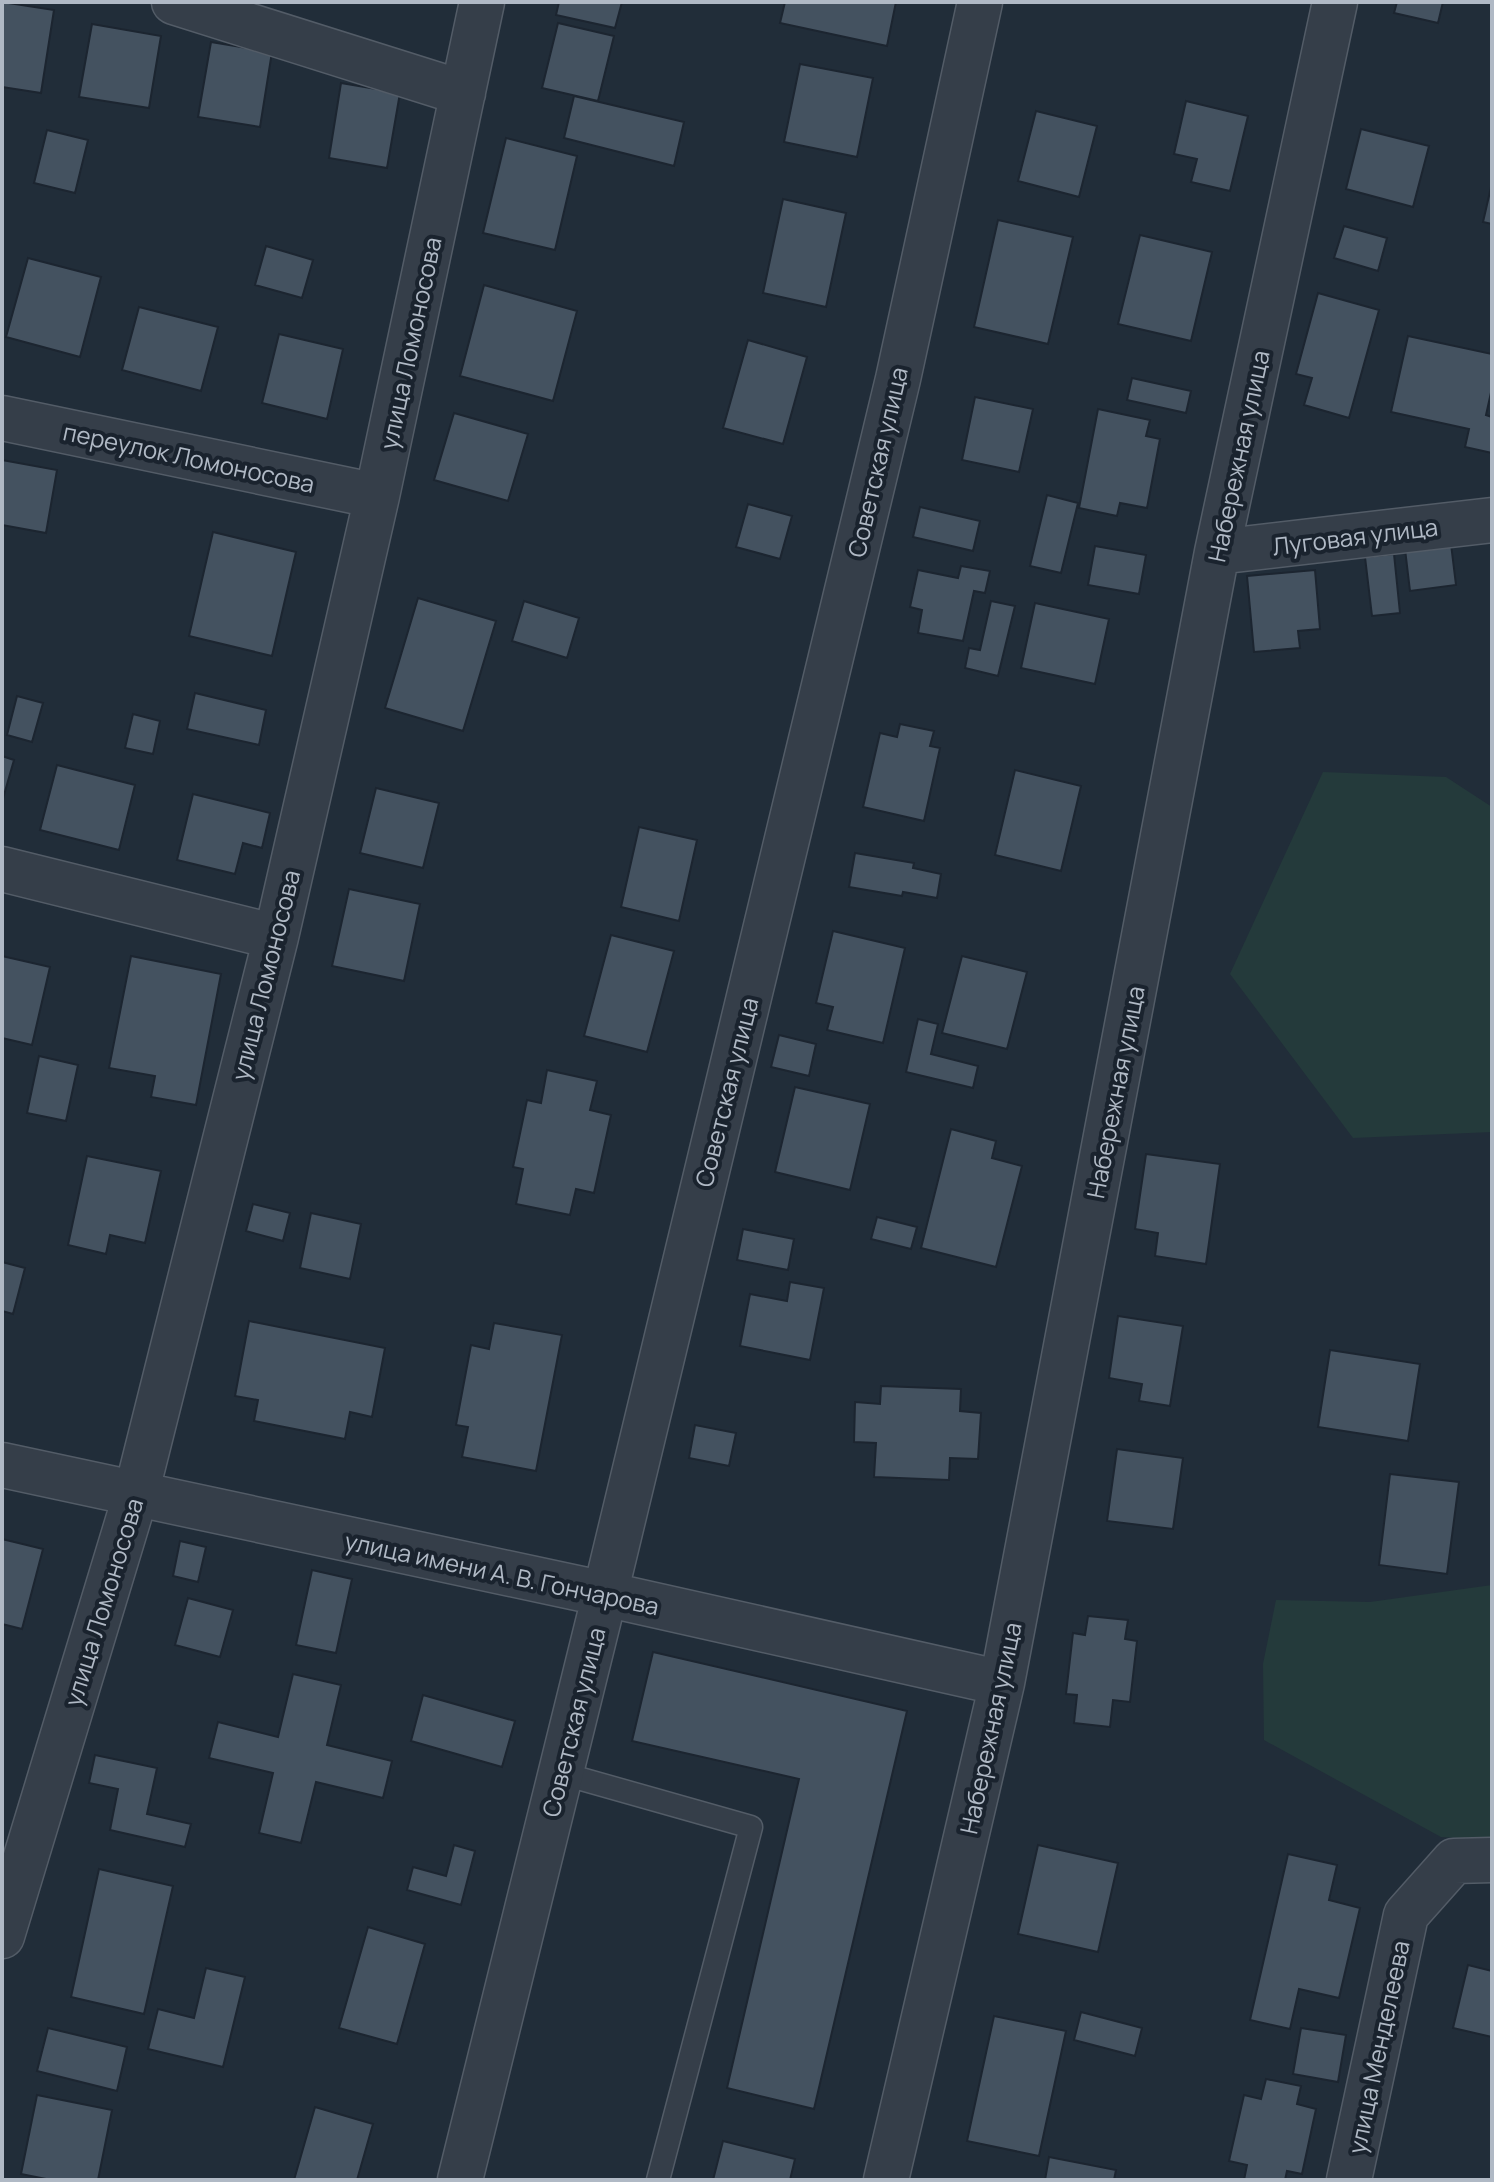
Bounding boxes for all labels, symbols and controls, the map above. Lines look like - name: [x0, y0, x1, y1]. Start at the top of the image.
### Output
- street label: улица Ломоносова: [371, 234, 449, 452]
- street label: Набережная улица: [1199, 347, 1277, 565]
- street label: Советская улица: [839, 364, 915, 560]
- street label: переулок Ломоносова: [60, 414, 318, 500]
- street label: Луговая улица: [1270, 509, 1440, 563]
- street label: улица Ломоносова: [223, 866, 307, 1084]
- street label: Набережная улица: [1078, 983, 1152, 1201]
- street label: Советская улица: [686, 994, 766, 1190]
- street label: улица Ломоносова: [56, 1494, 150, 1710]
- street label: улица имени А. В. Гончарова: [342, 1524, 662, 1622]
- street label: Набережная улица: [951, 1619, 1029, 1837]
- street label: Советская улица: [533, 1624, 613, 1820]
- street label: улица Менделеева: [1339, 1937, 1417, 2157]

